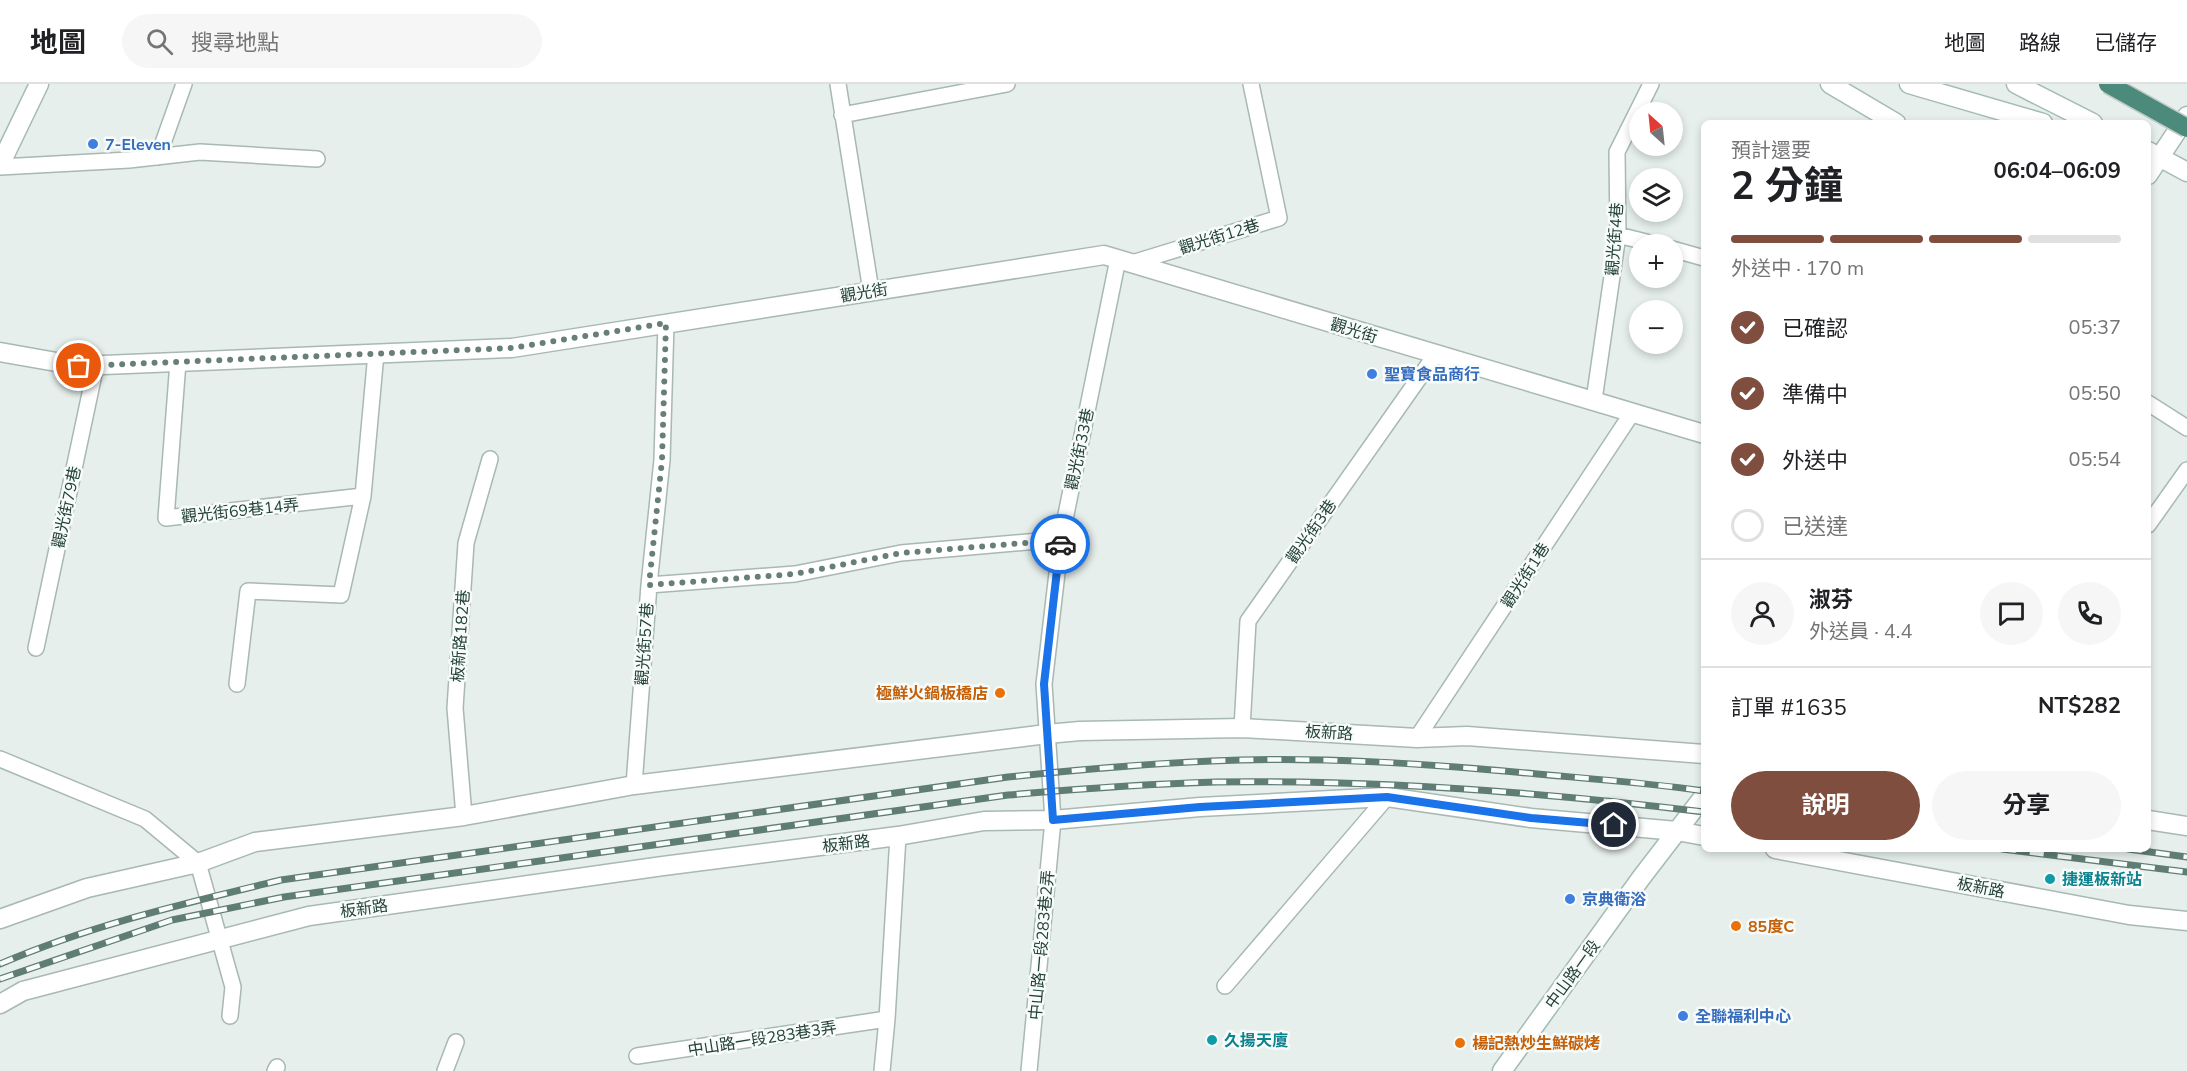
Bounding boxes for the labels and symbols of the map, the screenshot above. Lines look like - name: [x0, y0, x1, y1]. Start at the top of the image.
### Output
- north arrow: [1629, 102, 1683, 156]
- place label: 7-Eleven: [105, 134, 171, 156]
- marker: 7-Eleven: [86, 137, 100, 151]
- street label: 觀光街4巷: [1601, 202, 1629, 277]
- street label: 觀光街12巷: [1176, 214, 1262, 260]
- street label: 觀光街: [839, 278, 890, 308]
- street label: 觀光街: [1328, 313, 1380, 348]
- pin: [53, 340, 104, 391]
- place label: 聖寶食品商行: [1384, 364, 1480, 386]
- marker: 聖寶食品商行: [1365, 367, 1379, 381]
- street label: 觀光街33巷: [1061, 406, 1099, 492]
- street label: 觀光街79巷: [48, 464, 86, 550]
- street label: 觀光街69巷14弄: [180, 494, 300, 528]
- street label: 觀光街3巷: [1282, 495, 1342, 568]
- courier: [1030, 514, 1090, 574]
- street label: 觀光街1巷: [1497, 539, 1555, 612]
- street label: 板新路182巷: [447, 589, 475, 683]
- street label: 觀光街57巷: [631, 602, 659, 686]
- place label: 極鮮火鍋板橋店: [876, 683, 988, 705]
- marker: 極鮮火鍋板橋店: [993, 686, 1007, 700]
- street label: 板新路: [1304, 721, 1353, 745]
- pin: [1588, 799, 1639, 850]
- street label: 板新路: [821, 830, 871, 858]
- street label: 中山路一段283巷2弄: [1024, 869, 1060, 1021]
- place label: 捷運板新站: [2062, 869, 2142, 891]
- marker: 捷運板新站: [2043, 872, 2057, 886]
- street label: 板新路: [1955, 873, 2006, 903]
- place label: 京典衛浴: [1582, 889, 1646, 911]
- marker: 京典衛浴: [1563, 892, 1577, 906]
- street label: 板新路: [339, 895, 389, 923]
- place label: 85度C: [1748, 916, 1794, 938]
- marker: 85度C: [1729, 919, 1743, 933]
- street label: 中山路一段: [1540, 936, 1605, 1013]
- place label: 全聯福利中心: [1695, 1006, 1791, 1028]
- marker: 全聯福利中心: [1676, 1009, 1690, 1023]
- street label: 中山路一段283巷3弄: [686, 1016, 838, 1062]
- place label: 久揚天廈: [1224, 1030, 1288, 1052]
- marker: 久揚天廈: [1205, 1033, 1219, 1047]
- place label: 楊記熱炒生鮮碳烤: [1472, 1033, 1600, 1055]
- marker: 楊記熱炒生鮮碳烤: [1453, 1036, 1467, 1050]

